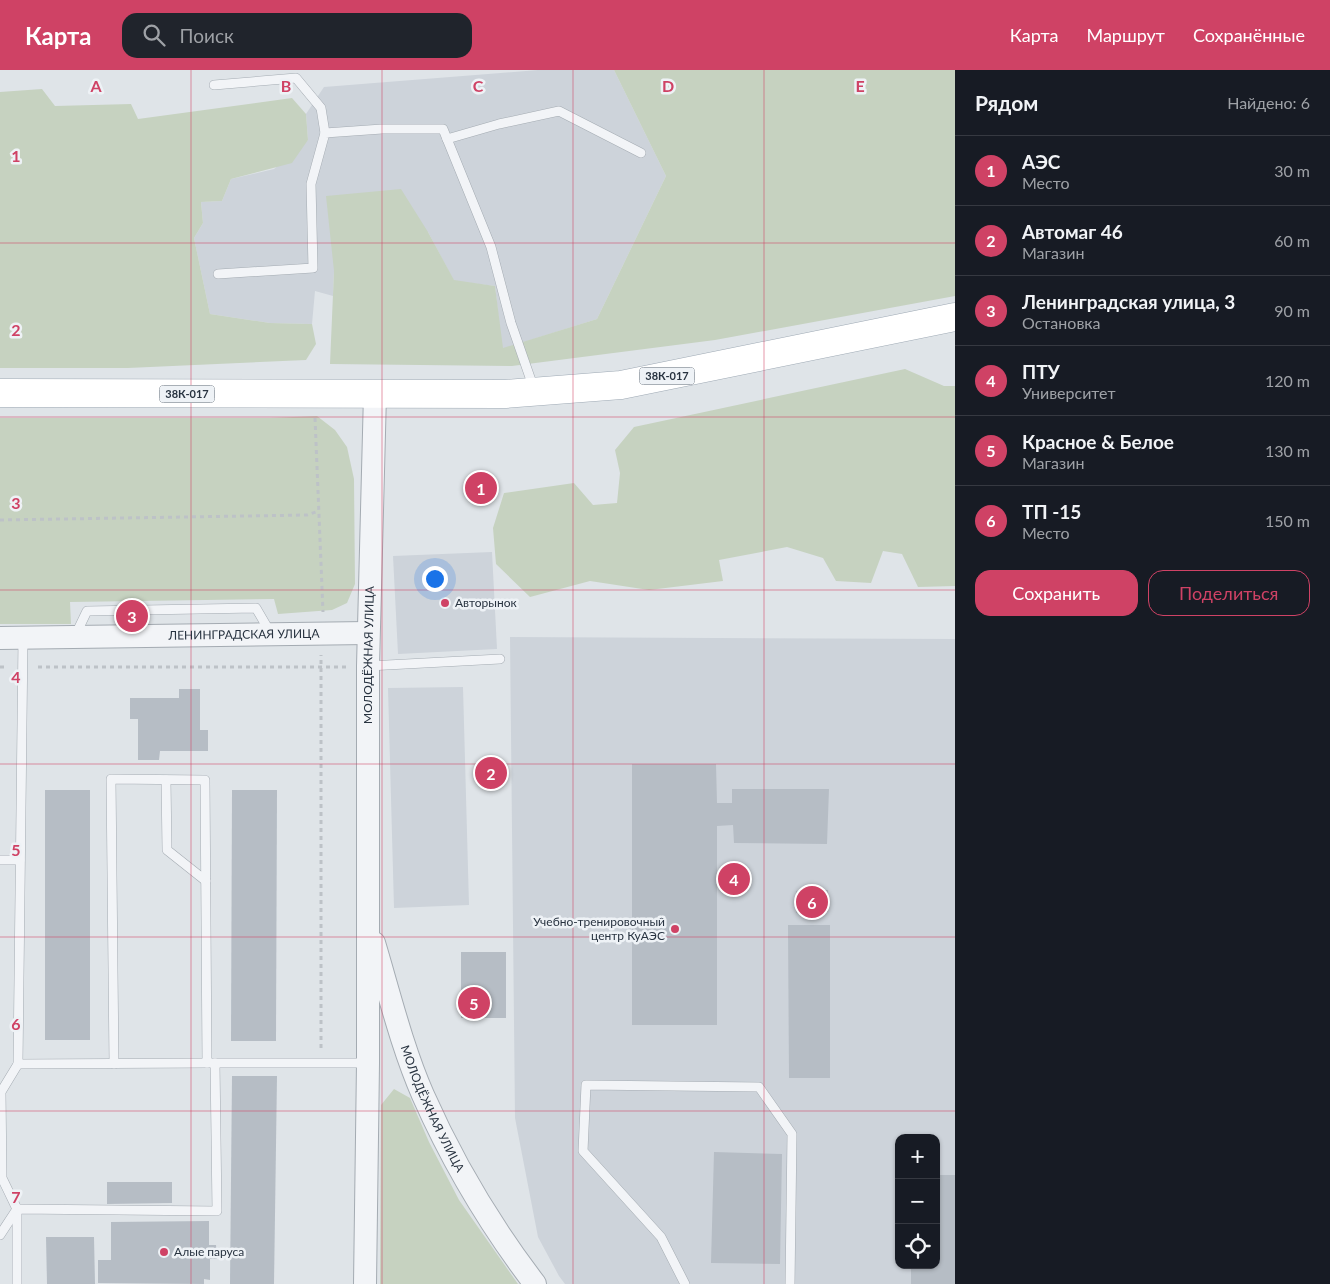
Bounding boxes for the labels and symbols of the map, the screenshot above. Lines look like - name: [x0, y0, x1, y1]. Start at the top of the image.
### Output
- text: A: [89, 76, 102, 95]
- text: B: [281, 76, 291, 95]
- text: C: [473, 76, 484, 95]
- text: D: [662, 76, 674, 95]
- text: E: [855, 76, 865, 95]
- text: 1: [11, 146, 21, 165]
- text: 2: [11, 320, 21, 339]
- road number: 38К-017: [640, 368, 694, 384]
- road number: 38К-017: [160, 386, 214, 402]
- pin: 1: [465, 469, 497, 507]
- text: 3: [11, 493, 21, 512]
- your location: [422, 566, 448, 592]
- street label: МОЛОДЁЖНАЯ УЛИЦА: [360, 585, 377, 724]
- place label: Авторынок: [455, 595, 518, 610]
- pin: 3: [116, 597, 148, 635]
- marker: Авторынок: [439, 597, 451, 609]
- street label: ЛЕНИНГРАДСКАЯ УЛИЦА: [167, 626, 321, 643]
- text: 4: [11, 667, 21, 686]
- pin: 2: [475, 754, 507, 792]
- text: 5: [11, 840, 21, 859]
- pin: 4: [718, 860, 750, 898]
- pin: 6: [796, 883, 828, 921]
- place label: Учебно-тренировочный центр КуАЭС: [533, 914, 665, 943]
- marker: Учебно-тренировочный центр КуАЭС: [669, 923, 681, 935]
- pin: 5: [458, 984, 490, 1022]
- text: 6: [11, 1014, 21, 1033]
- street label: МОЛОДЁЖНАЯ УЛИЦА: [398, 1043, 468, 1175]
- text: 7: [11, 1187, 21, 1206]
- place label: Алые паруса: [174, 1244, 244, 1259]
- marker: Алые паруса: [158, 1246, 170, 1258]

